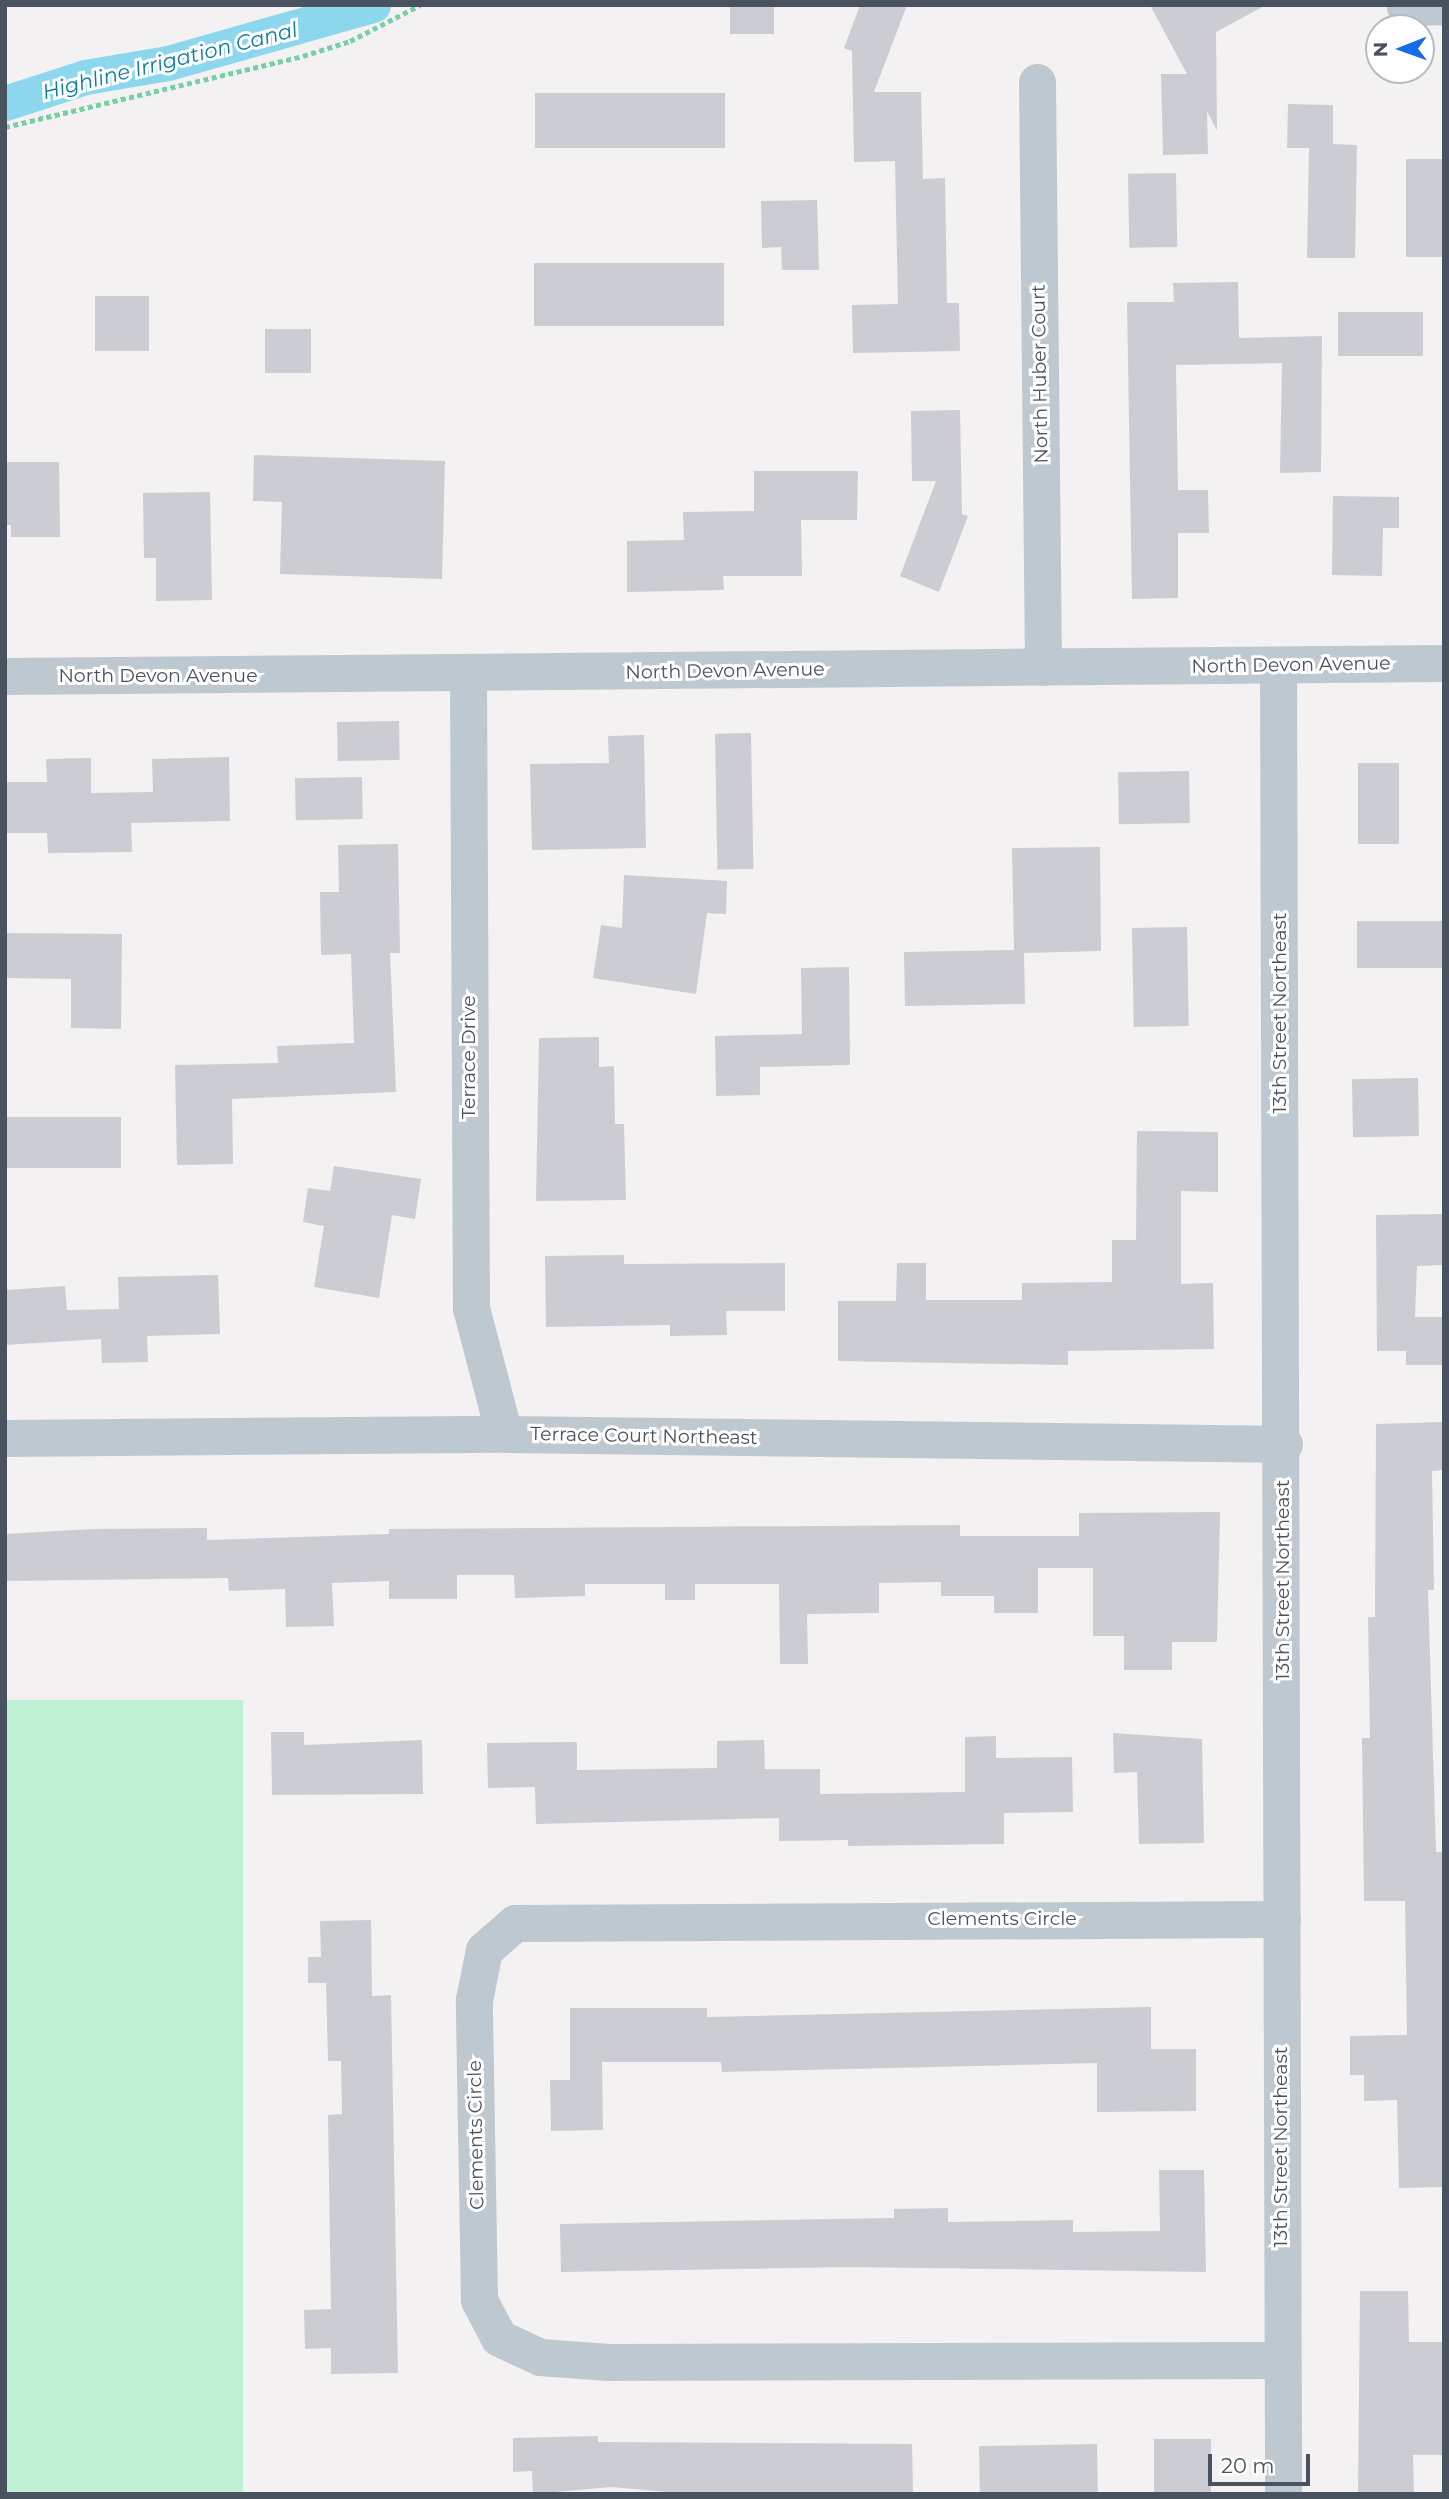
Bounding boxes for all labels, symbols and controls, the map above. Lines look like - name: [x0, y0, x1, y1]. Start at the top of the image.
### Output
- north arrow: [1365, 14, 1435, 84]
- water label: Highline Irrigation Canal: [40, 17, 300, 105]
- text: N: [1369, 41, 1392, 57]
- street label: North Huber Court: [1027, 284, 1053, 464]
- street label: North Devon Avenue: [1191, 652, 1391, 678]
- street label: North Devon Avenue: [625, 658, 825, 684]
- street label: North Devon Avenue: [58, 665, 258, 687]
- street label: 13th Street Northeast: [1269, 913, 1291, 1113]
- street label: Terrace Drive: [458, 995, 480, 1119]
- street label: Terrace Court Northeast: [530, 1423, 758, 1449]
- street label: 13th Street Northeast: [1272, 1480, 1294, 1680]
- street label: Clements Circle: [927, 1908, 1077, 1930]
- street label: 13th Street Northeast: [1270, 2047, 1292, 2247]
- street label: Clements Circle: [463, 2060, 489, 2210]
- scale bar: [1211, 2440, 1312, 2484]
- text: 20 m: [1221, 2453, 1275, 2478]

